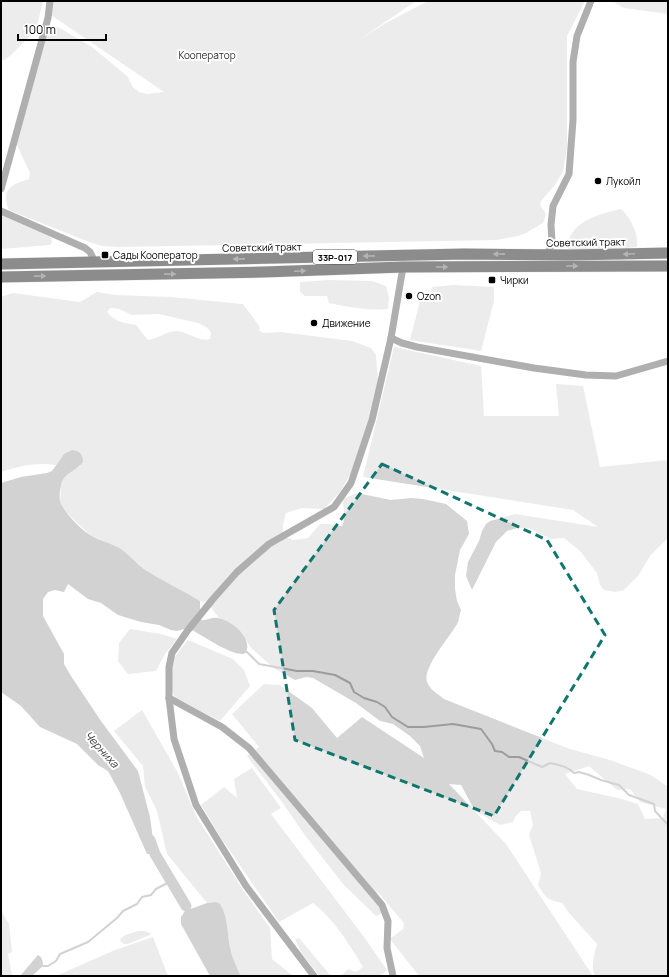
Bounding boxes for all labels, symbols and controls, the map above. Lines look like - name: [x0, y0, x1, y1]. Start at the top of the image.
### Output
- scale bar: [18, 16, 106, 42]
- text: 100 m: [24, 21, 56, 38]
- park label: Кооператор: [178, 48, 236, 62]
- place label: Лукойл: [606, 174, 641, 188]
- marker: Лукойл: [593, 176, 603, 186]
- street label: Советский тракт: [546, 234, 626, 250]
- street label: Советский тракт: [222, 239, 302, 255]
- place label: Сады Кооператор: [113, 248, 198, 262]
- marker: Сады Кооператор: [100, 250, 110, 260]
- road number: 33Р-017: [313, 250, 357, 264]
- one-way arrow: [493, 251, 505, 258]
- one-way arrow: [622, 251, 635, 257]
- one-way arrow: [362, 253, 375, 259]
- one-way arrow: [232, 256, 245, 262]
- one-way arrow: [566, 263, 579, 269]
- one-way arrow: [436, 264, 449, 270]
- one-way arrow: [294, 267, 306, 274]
- one-way arrow: [164, 271, 177, 277]
- one-way arrow: [34, 273, 47, 279]
- place label: Чирки: [500, 273, 529, 287]
- marker: Чирки: [487, 275, 497, 285]
- place label: Ozon: [417, 289, 441, 303]
- marker: Ozon: [404, 291, 414, 301]
- place label: Движение: [322, 316, 371, 330]
- marker: Движение: [309, 318, 319, 328]
- water label: Черниха: [82, 727, 123, 771]

